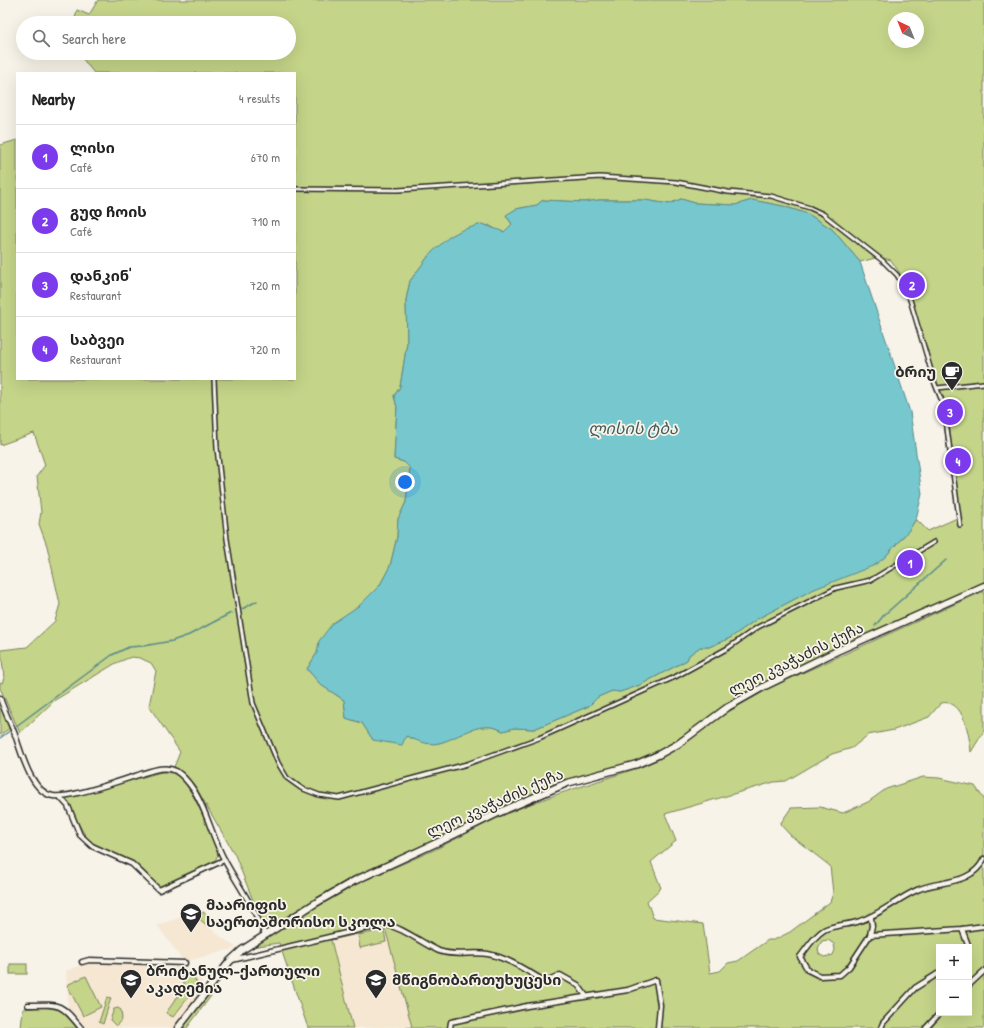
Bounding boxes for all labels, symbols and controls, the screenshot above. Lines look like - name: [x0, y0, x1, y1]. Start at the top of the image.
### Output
- north arrow: [888, 12, 924, 48]
- search box: [16, 16, 296, 60]
- icon: search: [30, 27, 52, 49]
- text: Search here: [62, 28, 126, 49]
- text: Nearby: [32, 87, 75, 110]
- text: 4 results: [239, 89, 280, 107]
- text: ლისი: [70, 137, 115, 158]
- text: 1: [43, 148, 47, 166]
- text: 670 m: [251, 148, 280, 166]
- text: Café: [70, 158, 92, 176]
- text: გუდ ჩოის: [70, 201, 147, 222]
- text: 2: [42, 212, 48, 230]
- text: 710 m: [251, 212, 280, 230]
- text: Café: [70, 222, 92, 240]
- text: დანკინ': [70, 265, 132, 286]
- pin: 2: [899, 270, 925, 300]
- text: 3: [42, 276, 48, 294]
- text: 720 m: [250, 276, 280, 294]
- text: Restaurant: [70, 286, 121, 304]
- text: საბვეი: [70, 329, 125, 350]
- text: 4: [43, 340, 47, 358]
- text: 720 m: [250, 340, 280, 358]
- text: Restaurant: [70, 350, 121, 368]
- cafe icon: ბრიუ: [939, 359, 965, 392]
- place label: ბრიუ: [895, 361, 936, 382]
- pin: 3: [937, 397, 963, 427]
- water label: ლისის ტბა: [588, 417, 678, 439]
- pin: 4: [945, 446, 971, 476]
- your location: [395, 472, 415, 492]
- pin: 1: [897, 548, 923, 578]
- street label: ლეო კვაჭაძის ქუჩა: [725, 617, 867, 700]
- street label: ლეო კვაჭაძის ქუჩა: [423, 763, 567, 842]
- place label: მაარიფის საერთაშორისო სკოლა: [206, 894, 396, 932]
- school or university icon: მაარიფის საერთაშორისო სკოლა: [178, 901, 204, 934]
- map controls: [936, 944, 972, 1016]
- button: +: [936, 944, 972, 980]
- place label: ბრიტანულ-ქართული აკადემია: [146, 960, 320, 998]
- school or university icon: ბრიტანულ-ქართული აკადემია: [118, 967, 144, 1000]
- school or university icon: მწიგნობართუხუცესი: [363, 967, 389, 1000]
- place label: მწიგნობართუხუცესი: [392, 969, 561, 990]
- button: −: [936, 980, 972, 1016]

